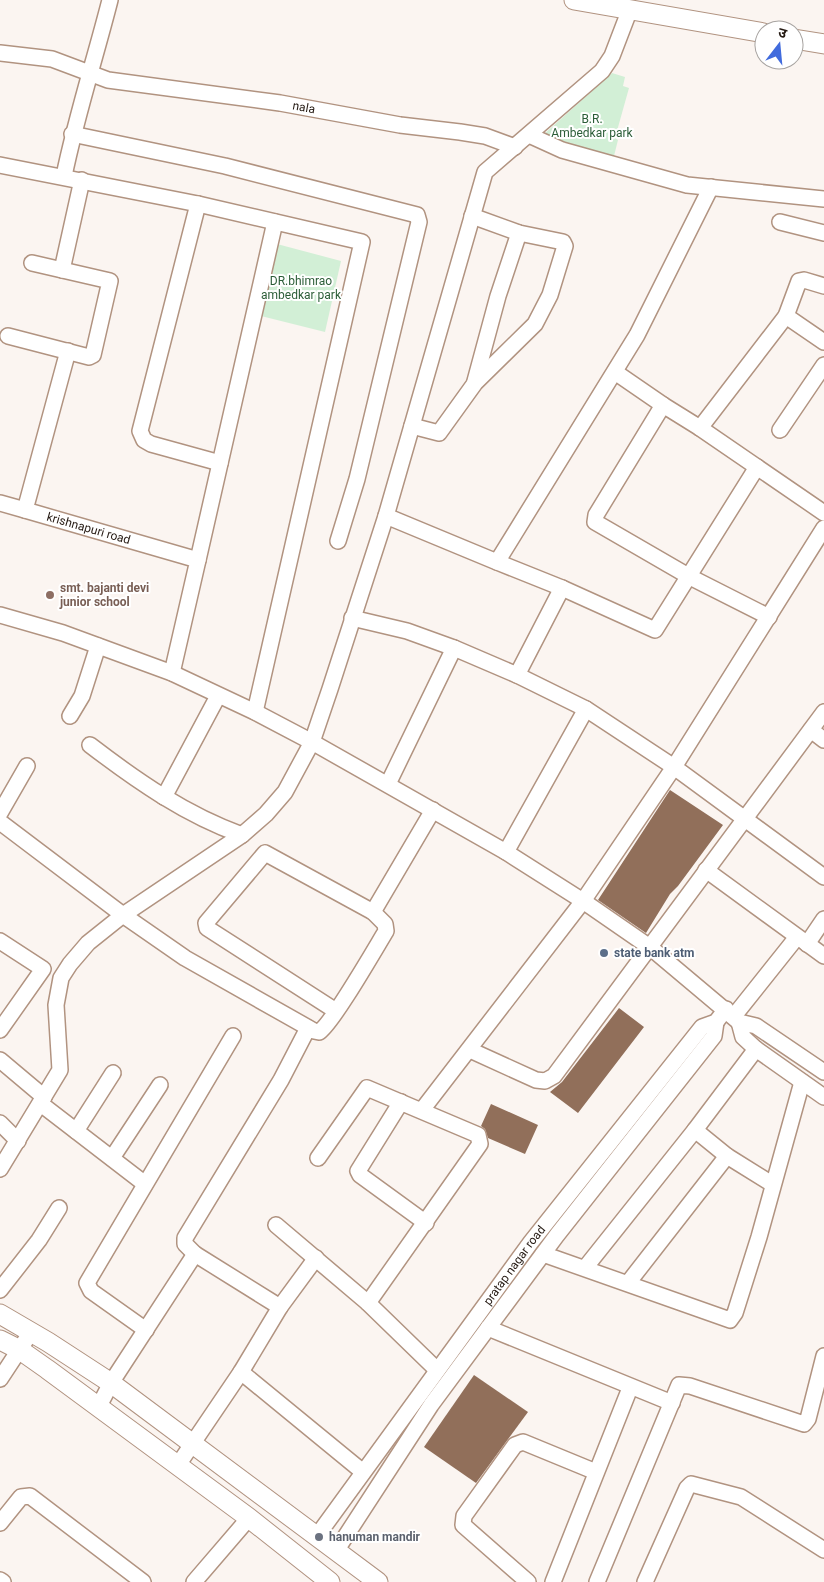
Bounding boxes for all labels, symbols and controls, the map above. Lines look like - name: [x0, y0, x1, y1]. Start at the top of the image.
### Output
- north arrow: [754, 20, 804, 70]
- text: उ: [776, 24, 789, 42]
- street label: nala: [292, 98, 316, 116]
- park label: B.R. Ambedkar park: [551, 112, 634, 140]
- park label: DR.bhimrao ambedkar park: [261, 274, 342, 302]
- street label: krishnapuri road: [45, 510, 132, 547]
- place label: smt. bajanti devi junior school: [59, 581, 149, 609]
- marker: smt. bajanti devi junior school: [44, 589, 56, 601]
- place label: state bank atm: [614, 946, 694, 960]
- marker: state bank atm: [598, 947, 610, 959]
- street label: pratap nagar road: [481, 1223, 548, 1308]
- place label: hanuman mandir: [329, 1530, 421, 1544]
- marker: hanuman mandir: [313, 1531, 325, 1543]

